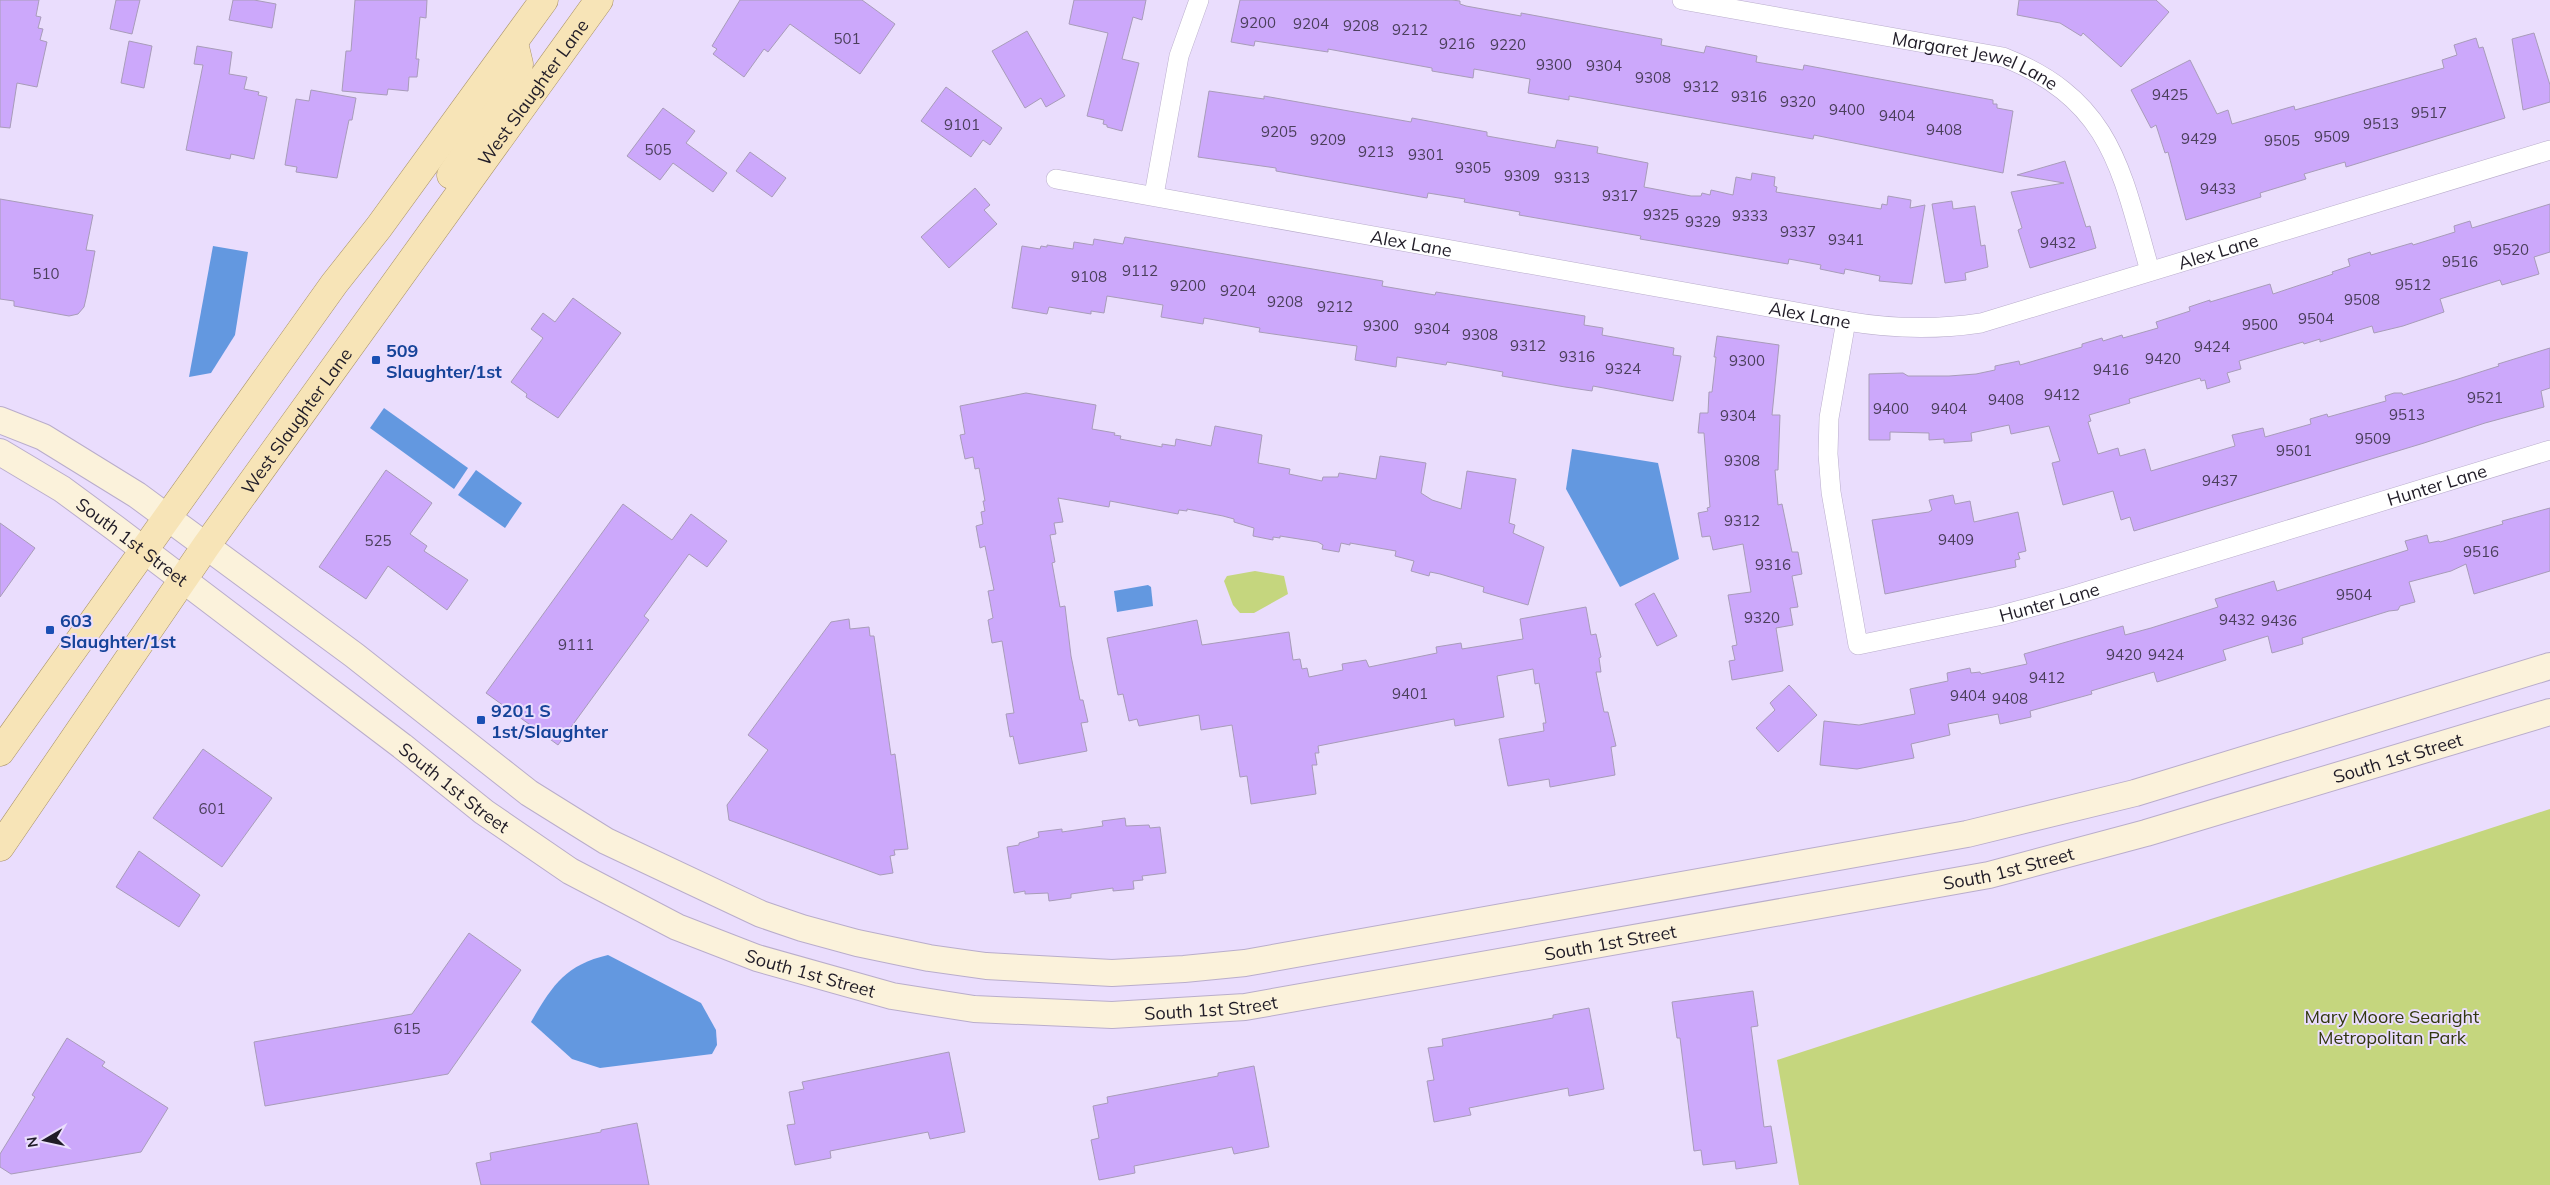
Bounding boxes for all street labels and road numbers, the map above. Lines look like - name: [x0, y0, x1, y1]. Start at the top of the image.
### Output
- street label: West Slaughter Lane: [472, 14, 593, 170]
- street label: Margaret Jewel Lane: [1890, 26, 2063, 95]
- street label: Alex Lane: [1369, 224, 1454, 261]
- street label: Alex Lane: [2175, 228, 2261, 274]
- street label: Alex Lane: [1767, 296, 1853, 333]
- street label: West Slaughter Lane: [236, 343, 357, 499]
- street label: Hunter Lane: [2384, 459, 2489, 511]
- street label: South 1st Street: [72, 492, 193, 591]
- street label: Hunter Lane: [1997, 577, 2102, 627]
- street label: South 1st Street: [2330, 727, 2465, 788]
- street label: South 1st Street: [394, 737, 514, 837]
- street label: South 1st Street: [1941, 841, 2076, 894]
- street label: South 1st Street: [1542, 919, 1678, 965]
- street label: South 1st Street: [742, 943, 878, 1002]
- street label: South 1st Street: [1143, 990, 1279, 1025]

